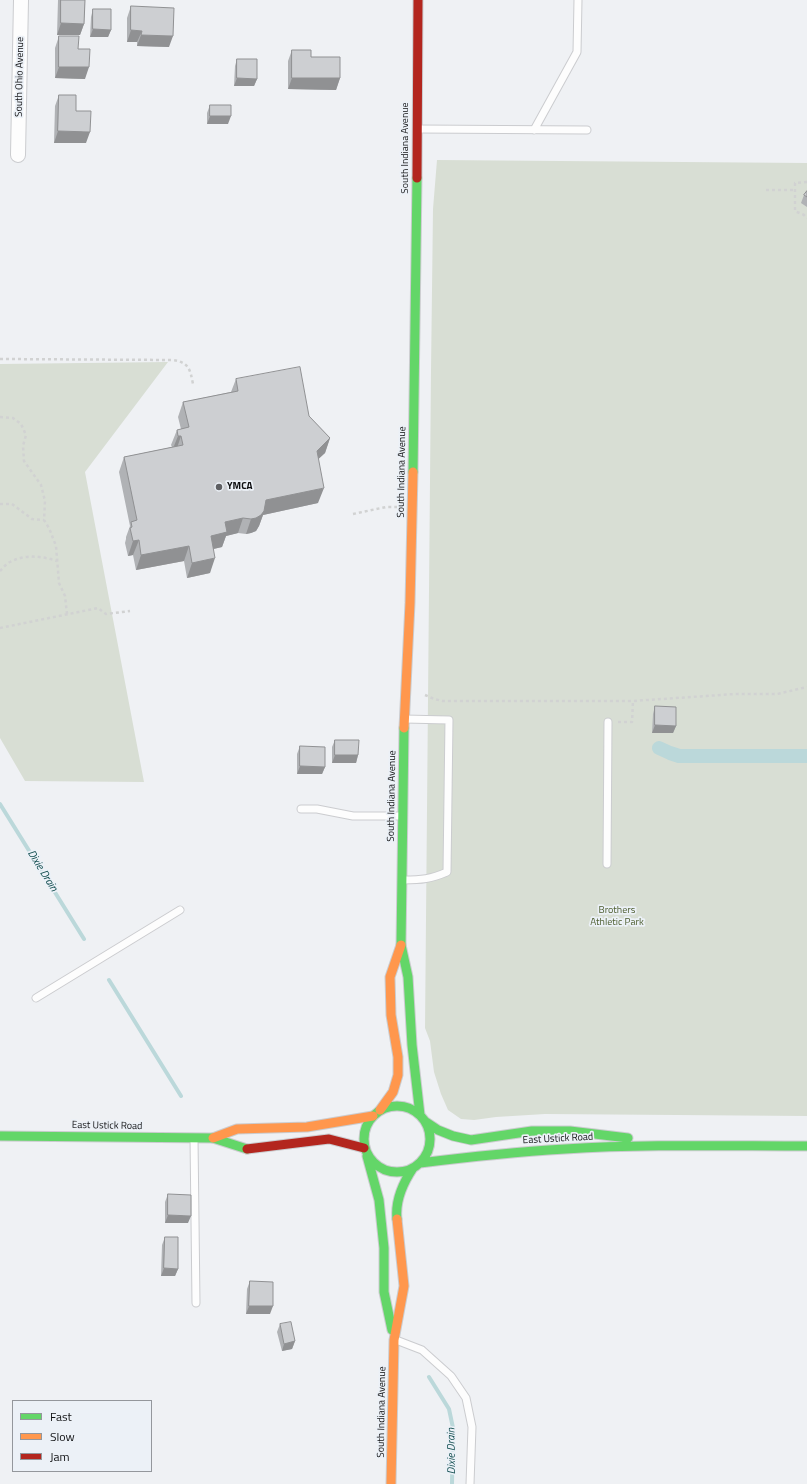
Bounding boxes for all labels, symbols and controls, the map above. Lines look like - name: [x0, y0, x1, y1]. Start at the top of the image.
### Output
- street label: South Ohio Avenue: [13, 37, 27, 117]
- street label: South Indiana Avenue: [400, 102, 412, 194]
- street label: South Indiana Avenue: [395, 426, 409, 518]
- place label: YMCA: [227, 481, 253, 493]
- marker: YMCA: [214, 482, 224, 492]
- street label: South Indiana Avenue: [385, 750, 399, 842]
- water label: Dixie Drain: [24, 848, 60, 894]
- park label: Brothers Athletic Park: [590, 905, 644, 928]
- street label: East Ustick Road: [72, 1119, 142, 1133]
- street label: East Ustick Road: [522, 1131, 594, 1147]
- street label: South Indiana Avenue: [375, 1366, 389, 1458]
- legend: [12, 1400, 152, 1472]
- text: Fast: [50, 1407, 72, 1426]
- text: Slow: [50, 1427, 75, 1446]
- water label: Dixie Drain: [445, 1428, 459, 1474]
- text: Jam: [50, 1447, 70, 1466]

